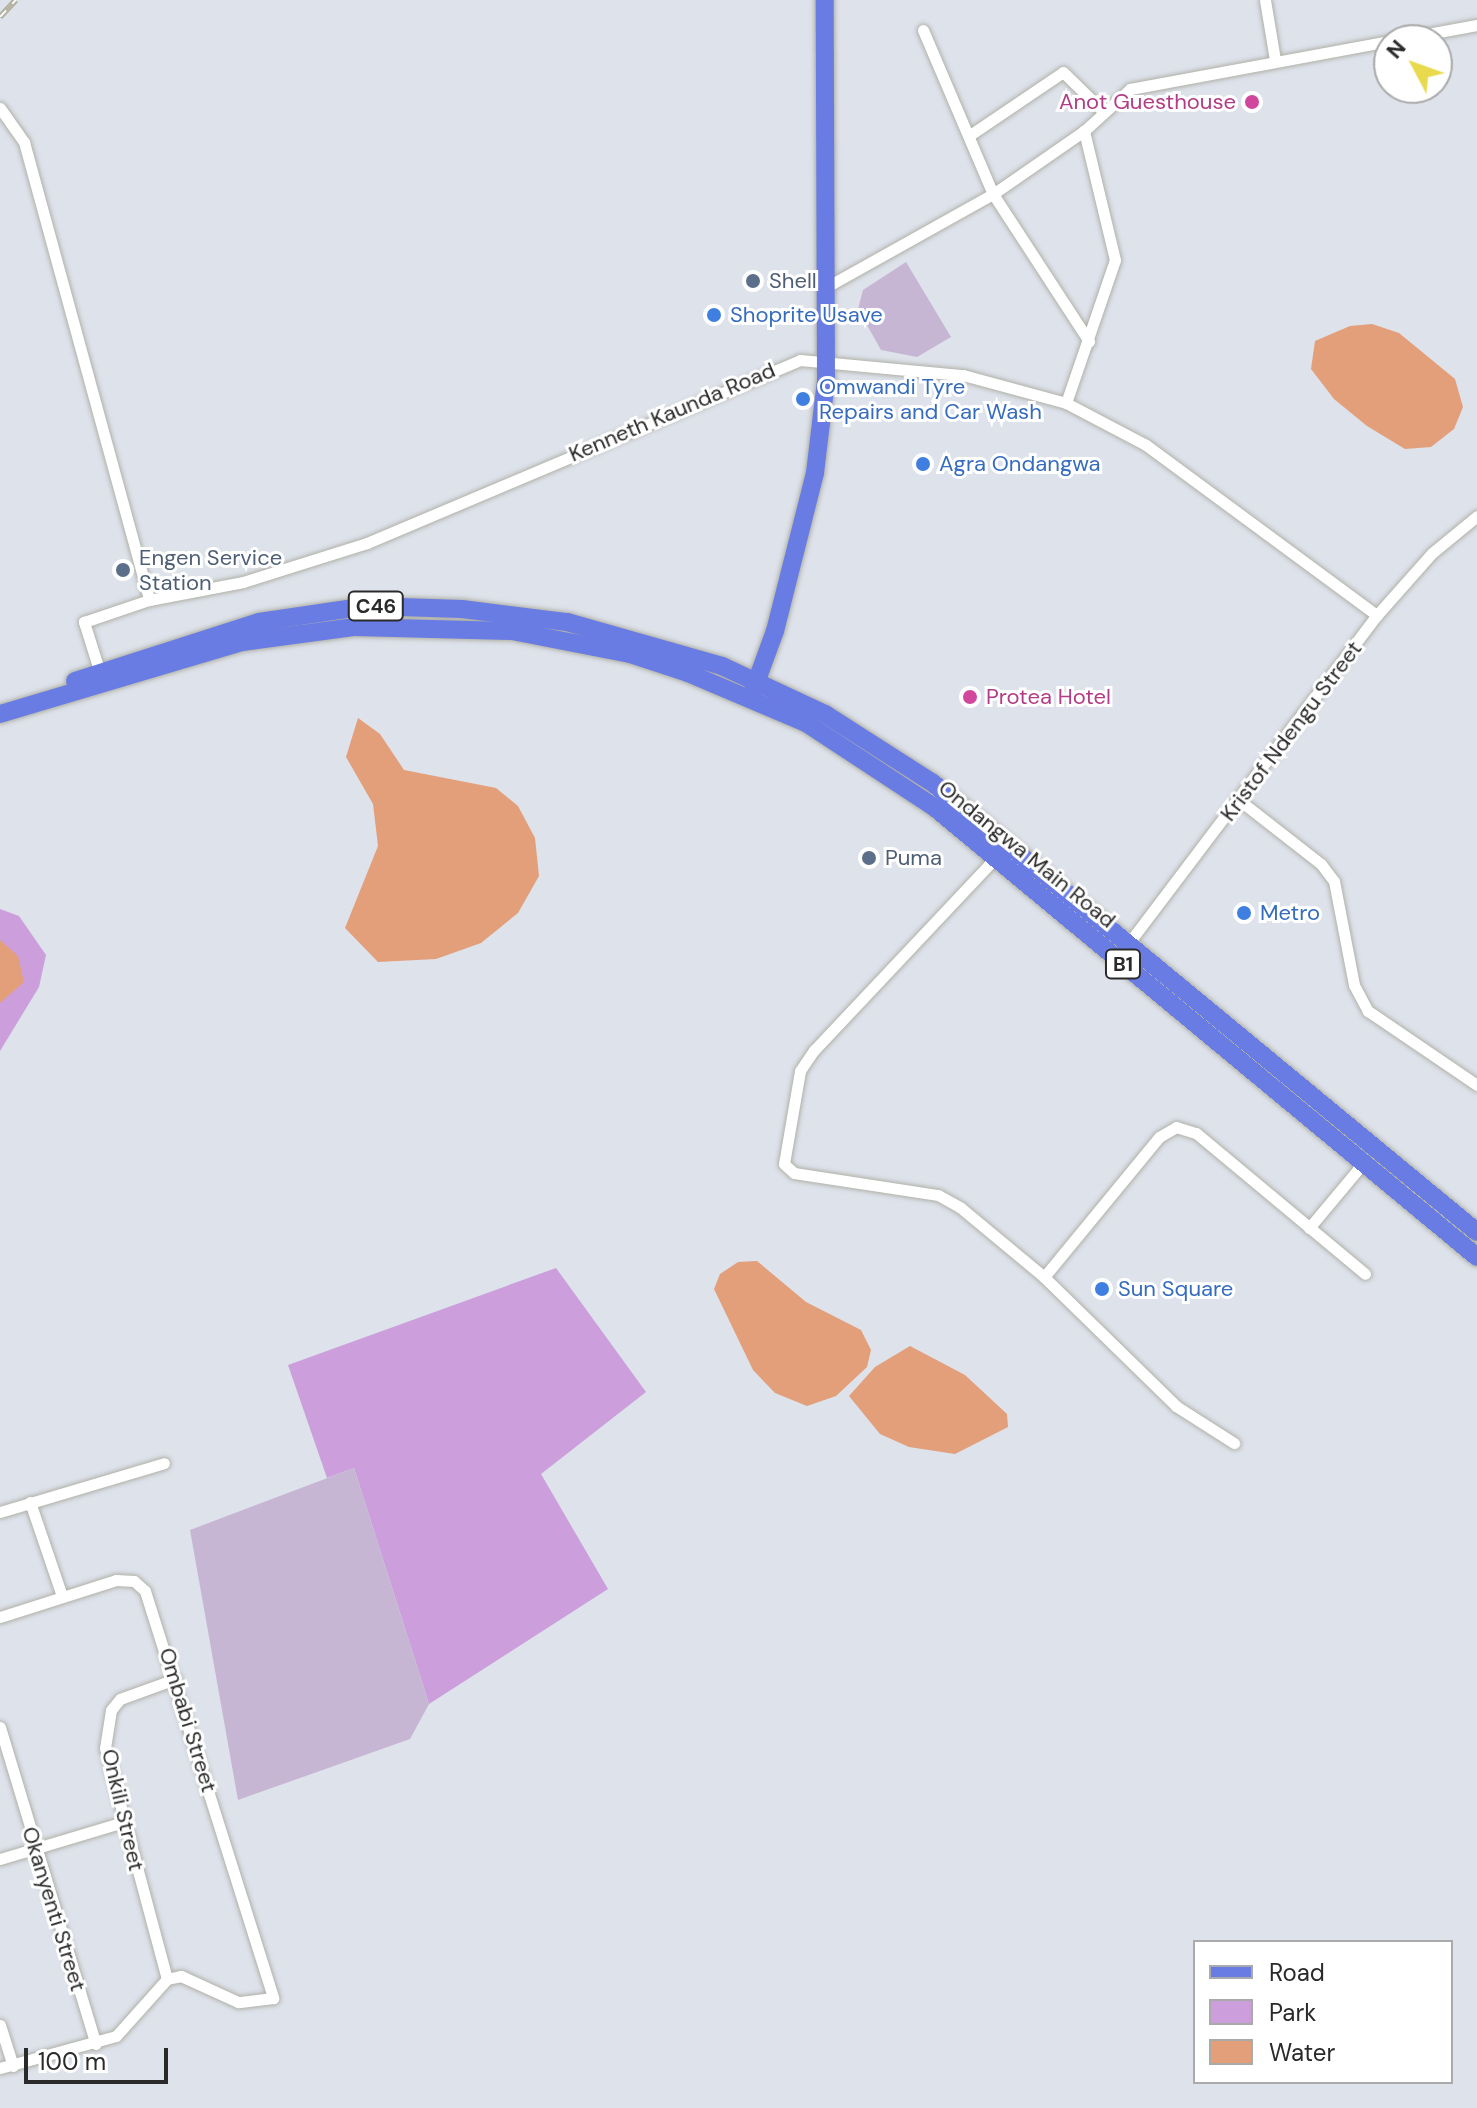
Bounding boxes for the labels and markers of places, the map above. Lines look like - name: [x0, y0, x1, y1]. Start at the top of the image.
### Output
- place label: Anot Guesthouse: [1059, 89, 1236, 115]
- marker: Anot Guesthouse: [1243, 93, 1261, 111]
- place label: Shell: [769, 268, 817, 294]
- marker: Shell: [744, 272, 762, 290]
- place label: Shoprite Usave: [730, 302, 883, 328]
- marker: Shoprite Usave: [705, 306, 723, 324]
- place label: Omwandi Tyre Repairs and Car Wash: [819, 373, 1042, 424]
- marker: Omwandi Tyre Repairs and Car Wash: [794, 390, 812, 408]
- place label: Agra Ondangwa: [939, 451, 1101, 477]
- marker: Agra Ondangwa: [914, 455, 932, 473]
- place label: Engen Service Station: [139, 544, 282, 596]
- marker: Engen Service Station: [114, 561, 132, 579]
- place label: Protea Hotel: [986, 684, 1111, 710]
- marker: Protea Hotel: [961, 688, 979, 706]
- place label: Puma: [885, 845, 942, 871]
- marker: Puma: [860, 849, 878, 867]
- place label: Metro: [1260, 900, 1320, 926]
- marker: Metro: [1235, 904, 1253, 922]
- place label: Sun Square: [1118, 1276, 1233, 1302]
- marker: Sun Square: [1093, 1280, 1111, 1298]

